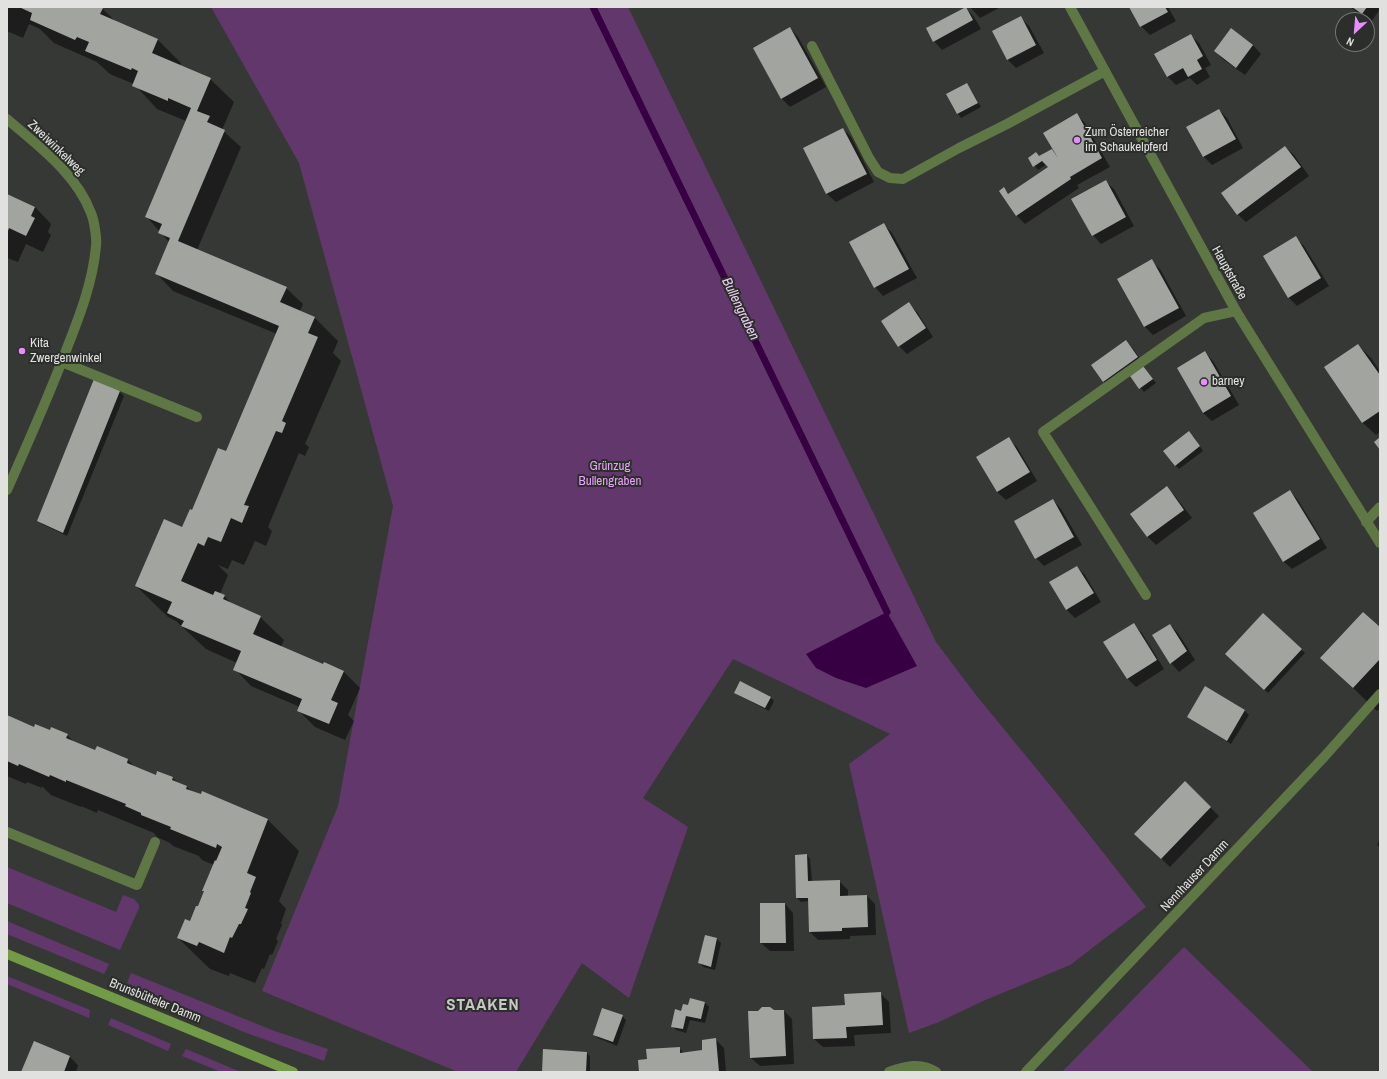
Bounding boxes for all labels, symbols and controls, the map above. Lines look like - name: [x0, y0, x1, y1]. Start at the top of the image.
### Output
- north arrow: [1335, 12, 1375, 52]
- text: N: [1344, 34, 1356, 50]
- street label: Zweiwinkelweg: [24, 117, 88, 179]
- place label: Zum Österreicher im Schaukelpferd: [1085, 125, 1169, 156]
- marker: Zum Österreicher im Schaukelpferd: [1072, 135, 1082, 145]
- street label: Hauptstraße: [1208, 244, 1250, 302]
- water label: Bullengraben: [718, 275, 762, 343]
- place label: Kita Zwergenwinkel: [30, 336, 102, 367]
- marker: Kita Zwergenwinkel: [17, 346, 27, 356]
- place label: barney: [1212, 374, 1245, 390]
- marker: barney: [1199, 377, 1209, 387]
- park label: Grünzug Bullengraben: [579, 459, 641, 490]
- street label: Nennhauser Damm: [1158, 837, 1232, 915]
- street label: Brunsbütteler Damm: [107, 975, 203, 1027]
- district label: STAAKEN: [446, 995, 520, 1015]

